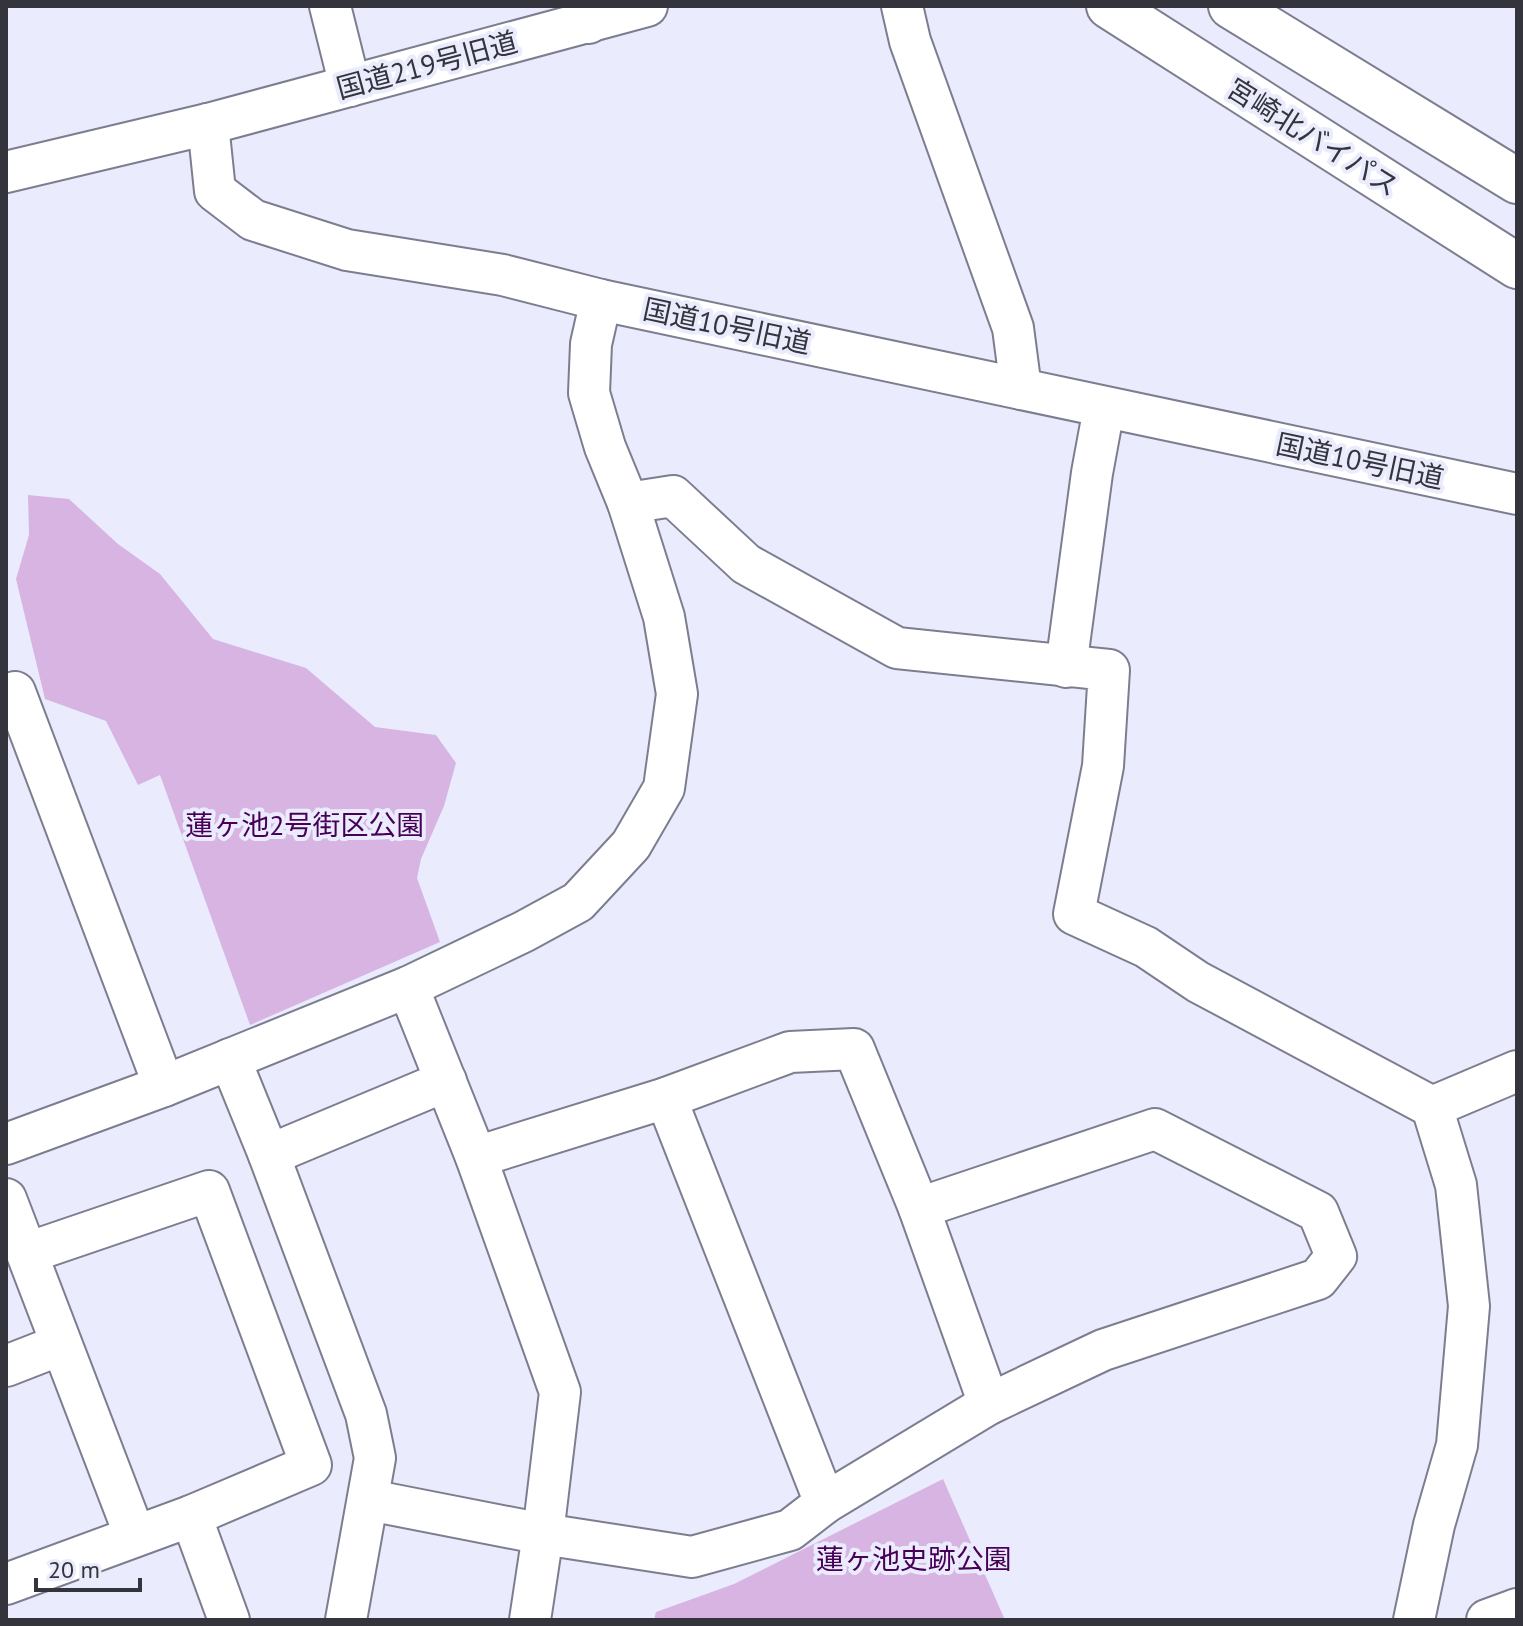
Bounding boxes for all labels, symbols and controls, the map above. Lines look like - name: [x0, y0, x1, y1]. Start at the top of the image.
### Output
- street label: 国道219号旧道: [332, 23, 521, 106]
- street label: 宮崎北バイパス: [1221, 69, 1406, 204]
- street label: 国道10号旧道: [640, 290, 814, 361]
- street label: 国道10号旧道: [1273, 425, 1447, 496]
- park label: 蓮ヶ池2号街区公園: [185, 806, 425, 843]
- park label: 蓮ヶ池史跡公園: [816, 1540, 1012, 1577]
- scale bar: [36, 1542, 140, 1592]
- text: 20 m: [48, 1554, 100, 1585]

